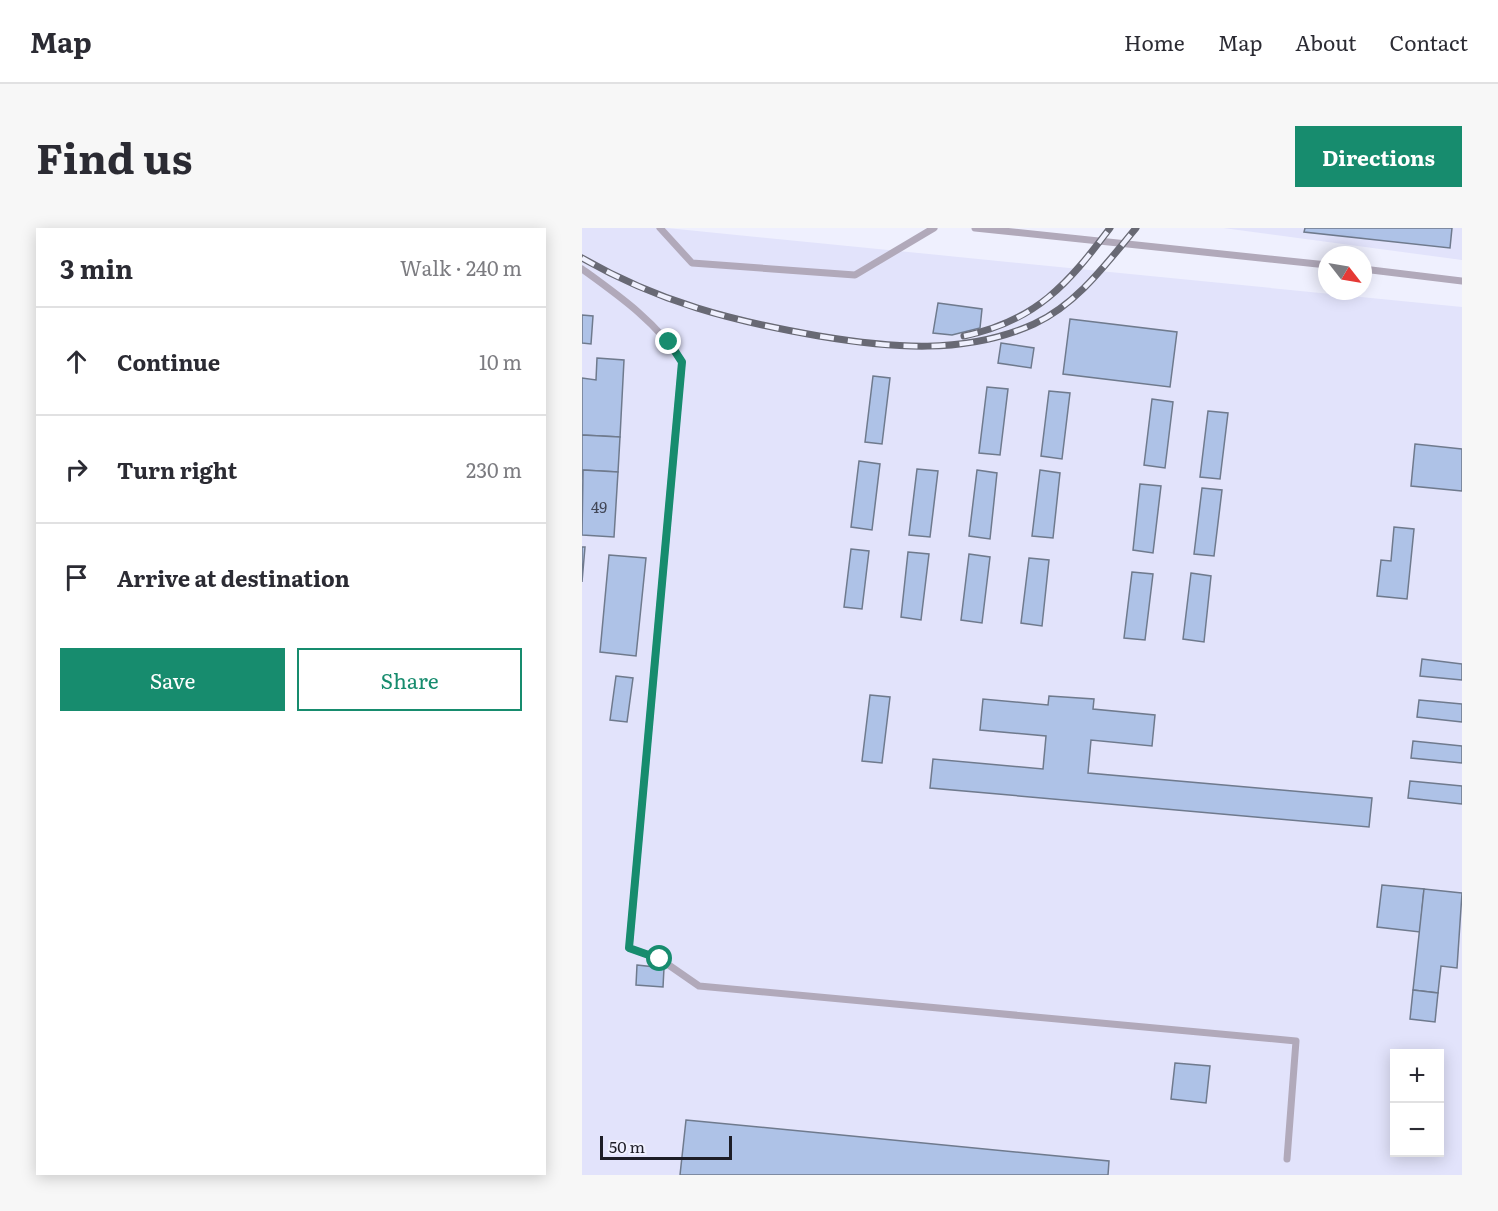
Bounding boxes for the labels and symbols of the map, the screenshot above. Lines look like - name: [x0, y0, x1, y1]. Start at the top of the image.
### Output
- north arrow: [1318, 246, 1372, 300]
- route end: [655, 328, 681, 354]
- house number: 49: [591, 495, 607, 518]
- route start: [646, 945, 672, 971]
- scale bar: [600, 1133, 732, 1160]

